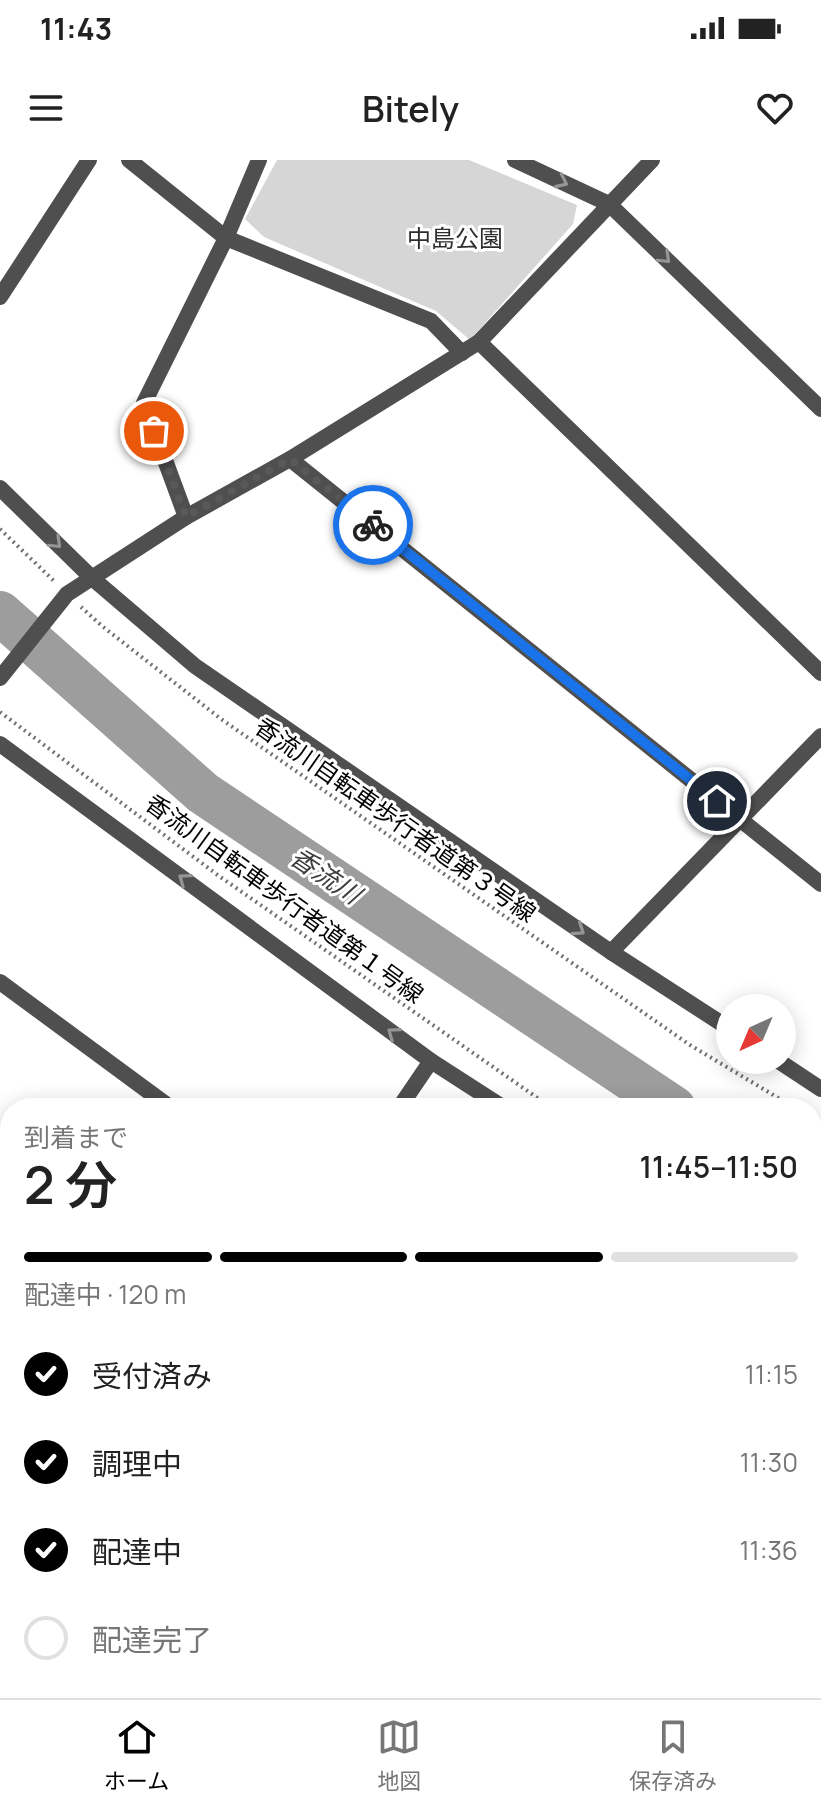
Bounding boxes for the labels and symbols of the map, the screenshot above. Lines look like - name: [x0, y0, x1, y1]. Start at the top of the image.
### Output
- one-way arrow: [553, 172, 568, 188]
- park label: 中島公園: [407, 221, 503, 254]
- one-way arrow: [656, 249, 670, 264]
- pin: [120, 397, 188, 465]
- courier: [333, 485, 413, 565]
- one-way arrow: [47, 533, 61, 548]
- street label: 香流川自転車歩行者道第３号線: [250, 711, 542, 927]
- pin: [683, 767, 751, 835]
- street label: 香流川自転車歩行者道第１号線: [139, 786, 431, 1010]
- water label: 香流川: [285, 840, 367, 910]
- one-way arrow: [178, 874, 192, 889]
- one-way arrow: [570, 920, 585, 935]
- north arrow: [716, 994, 796, 1074]
- one-way arrow: [387, 1029, 402, 1043]

